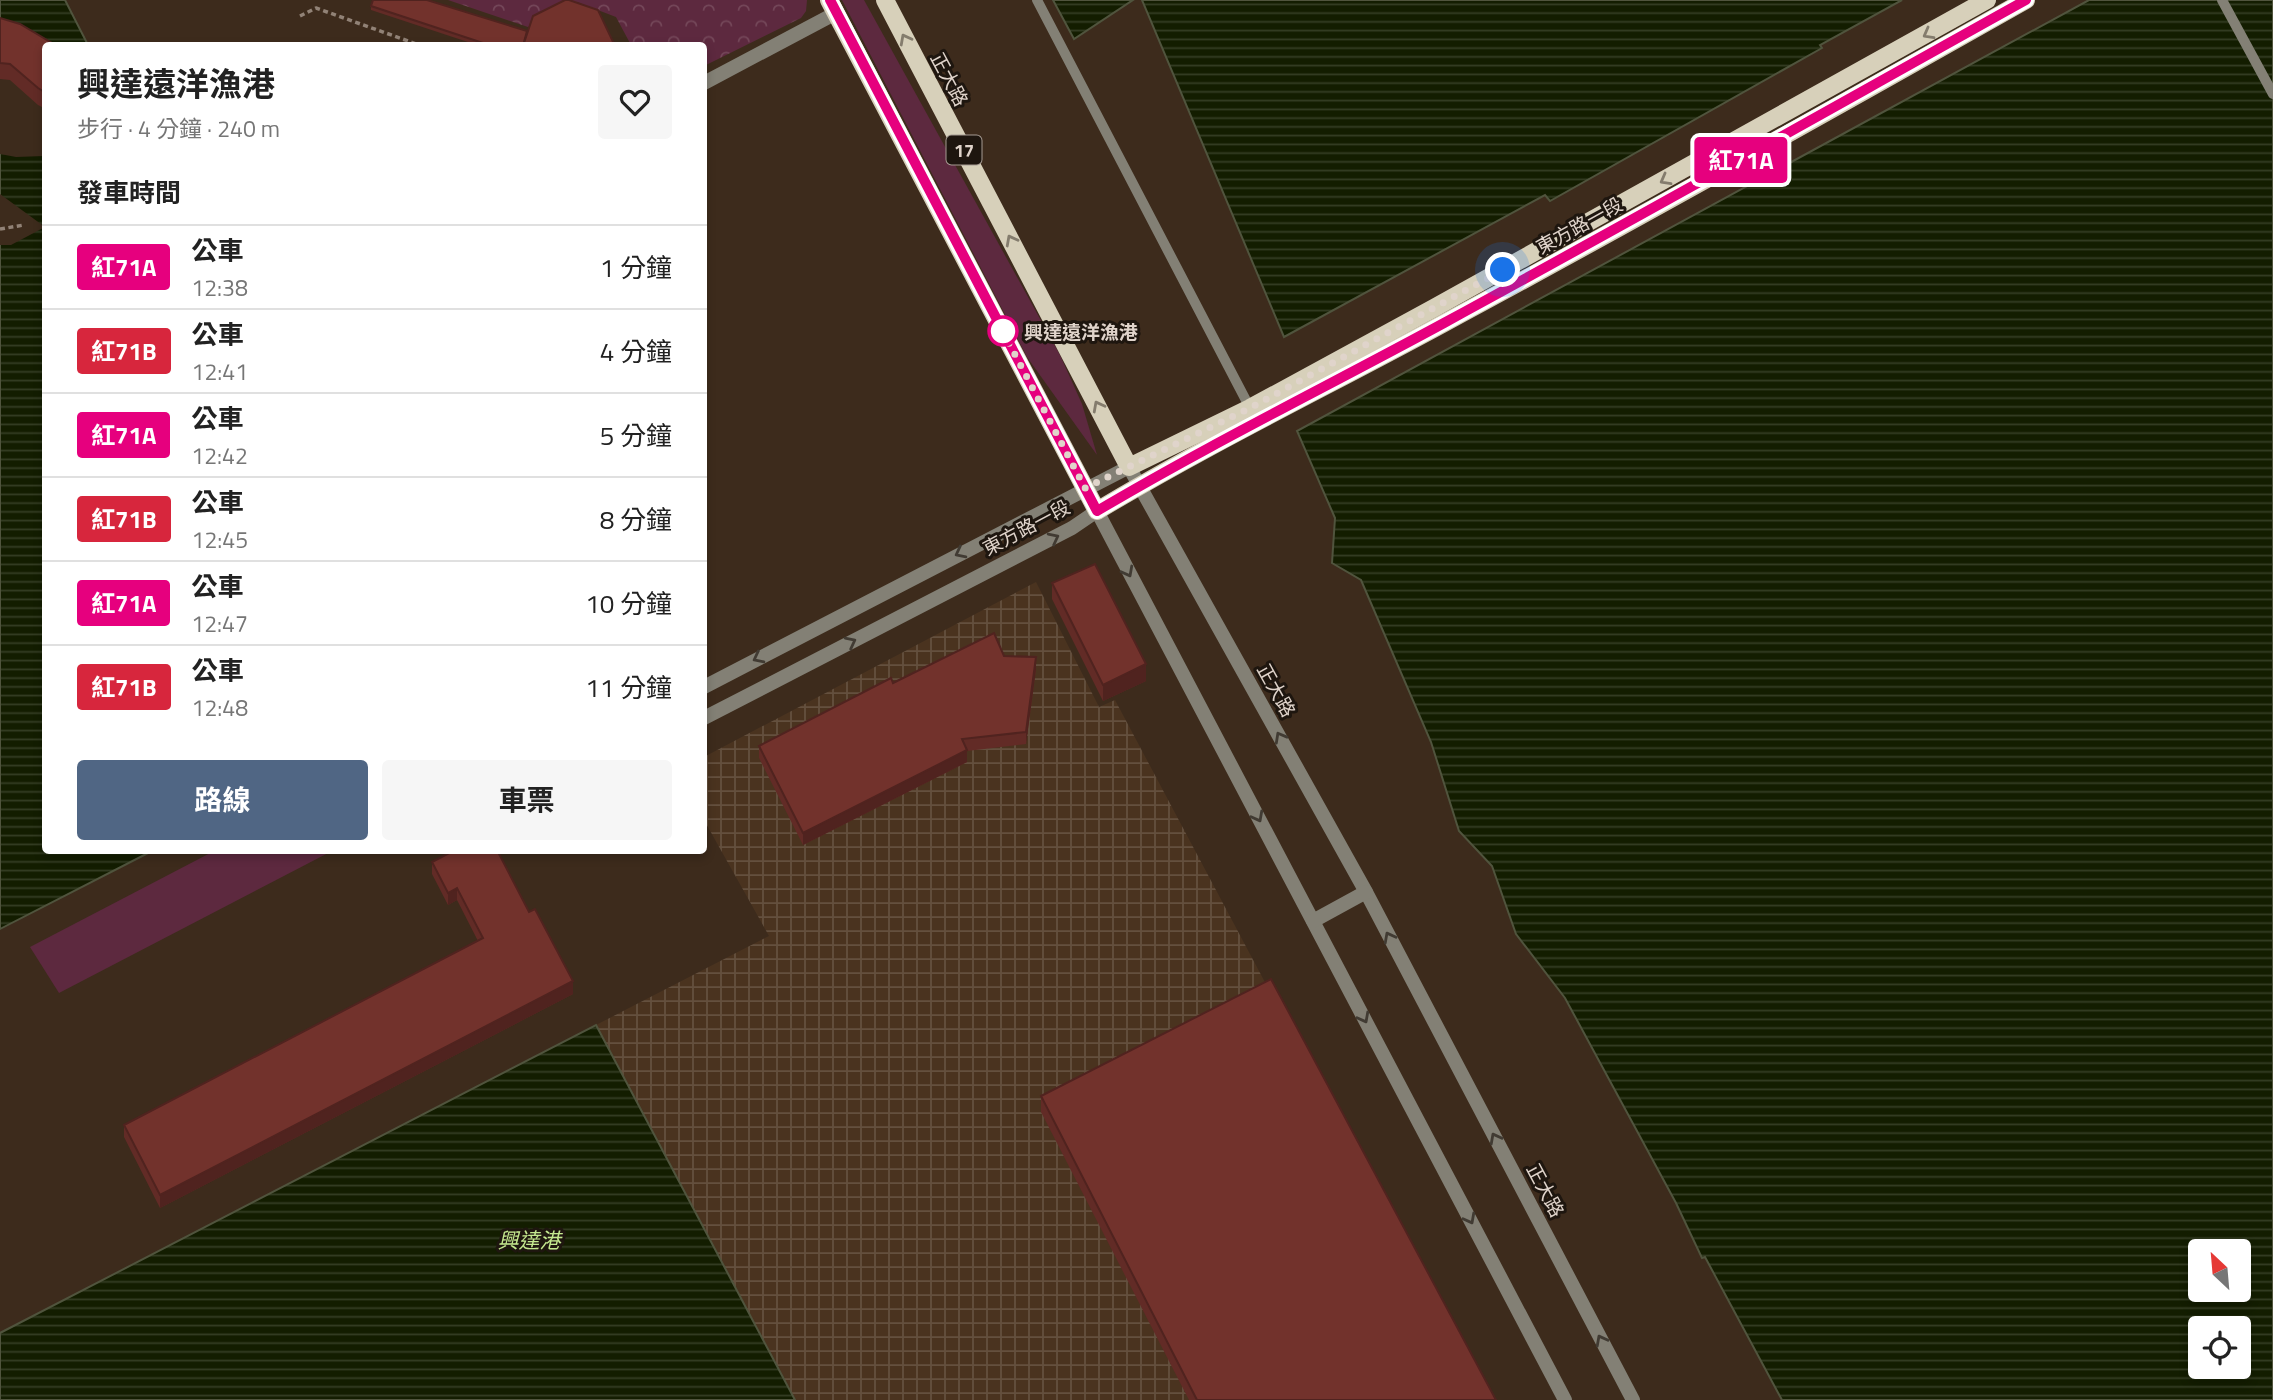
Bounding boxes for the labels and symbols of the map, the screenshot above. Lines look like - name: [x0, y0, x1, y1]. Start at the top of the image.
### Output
- one-way arrow: [1922, 26, 1935, 39]
- one-way arrow: [900, 33, 914, 46]
- street label: 正大路: [924, 47, 976, 111]
- road number: 17: [946, 135, 982, 164]
- line badge: 紅71A: [1692, 137, 1790, 183]
- one-way arrow: [1659, 172, 1672, 185]
- street label: 東方路一段: [1530, 189, 1628, 261]
- one-way arrow: [1006, 235, 1019, 247]
- your location: [1485, 252, 1520, 287]
- marker: 興達遠洋漁港: [988, 316, 1018, 346]
- place label: 興達遠洋漁港: [1024, 317, 1138, 346]
- one-way arrow: [1092, 401, 1106, 413]
- street label: 東方路一段: [977, 492, 1075, 562]
- one-way arrow: [1046, 533, 1059, 546]
- one-way arrow: [955, 545, 967, 559]
- one-way arrow: [1120, 565, 1134, 577]
- one-way arrow: [844, 637, 856, 650]
- one-way arrow: [753, 650, 765, 664]
- street label: 正大路: [1250, 658, 1304, 722]
- one-way arrow: [1275, 732, 1288, 745]
- one-way arrow: [1249, 809, 1263, 822]
- one-way arrow: [1384, 932, 1397, 944]
- one-way arrow: [1356, 1011, 1369, 1023]
- one-way arrow: [1490, 1133, 1503, 1145]
- street label: 正大路: [1520, 1158, 1572, 1222]
- one-way arrow: [1462, 1212, 1475, 1224]
- water label: 興達港: [498, 1224, 563, 1256]
- north arrow: [2188, 1239, 2250, 1302]
- one-way arrow: [1596, 1334, 1609, 1347]

